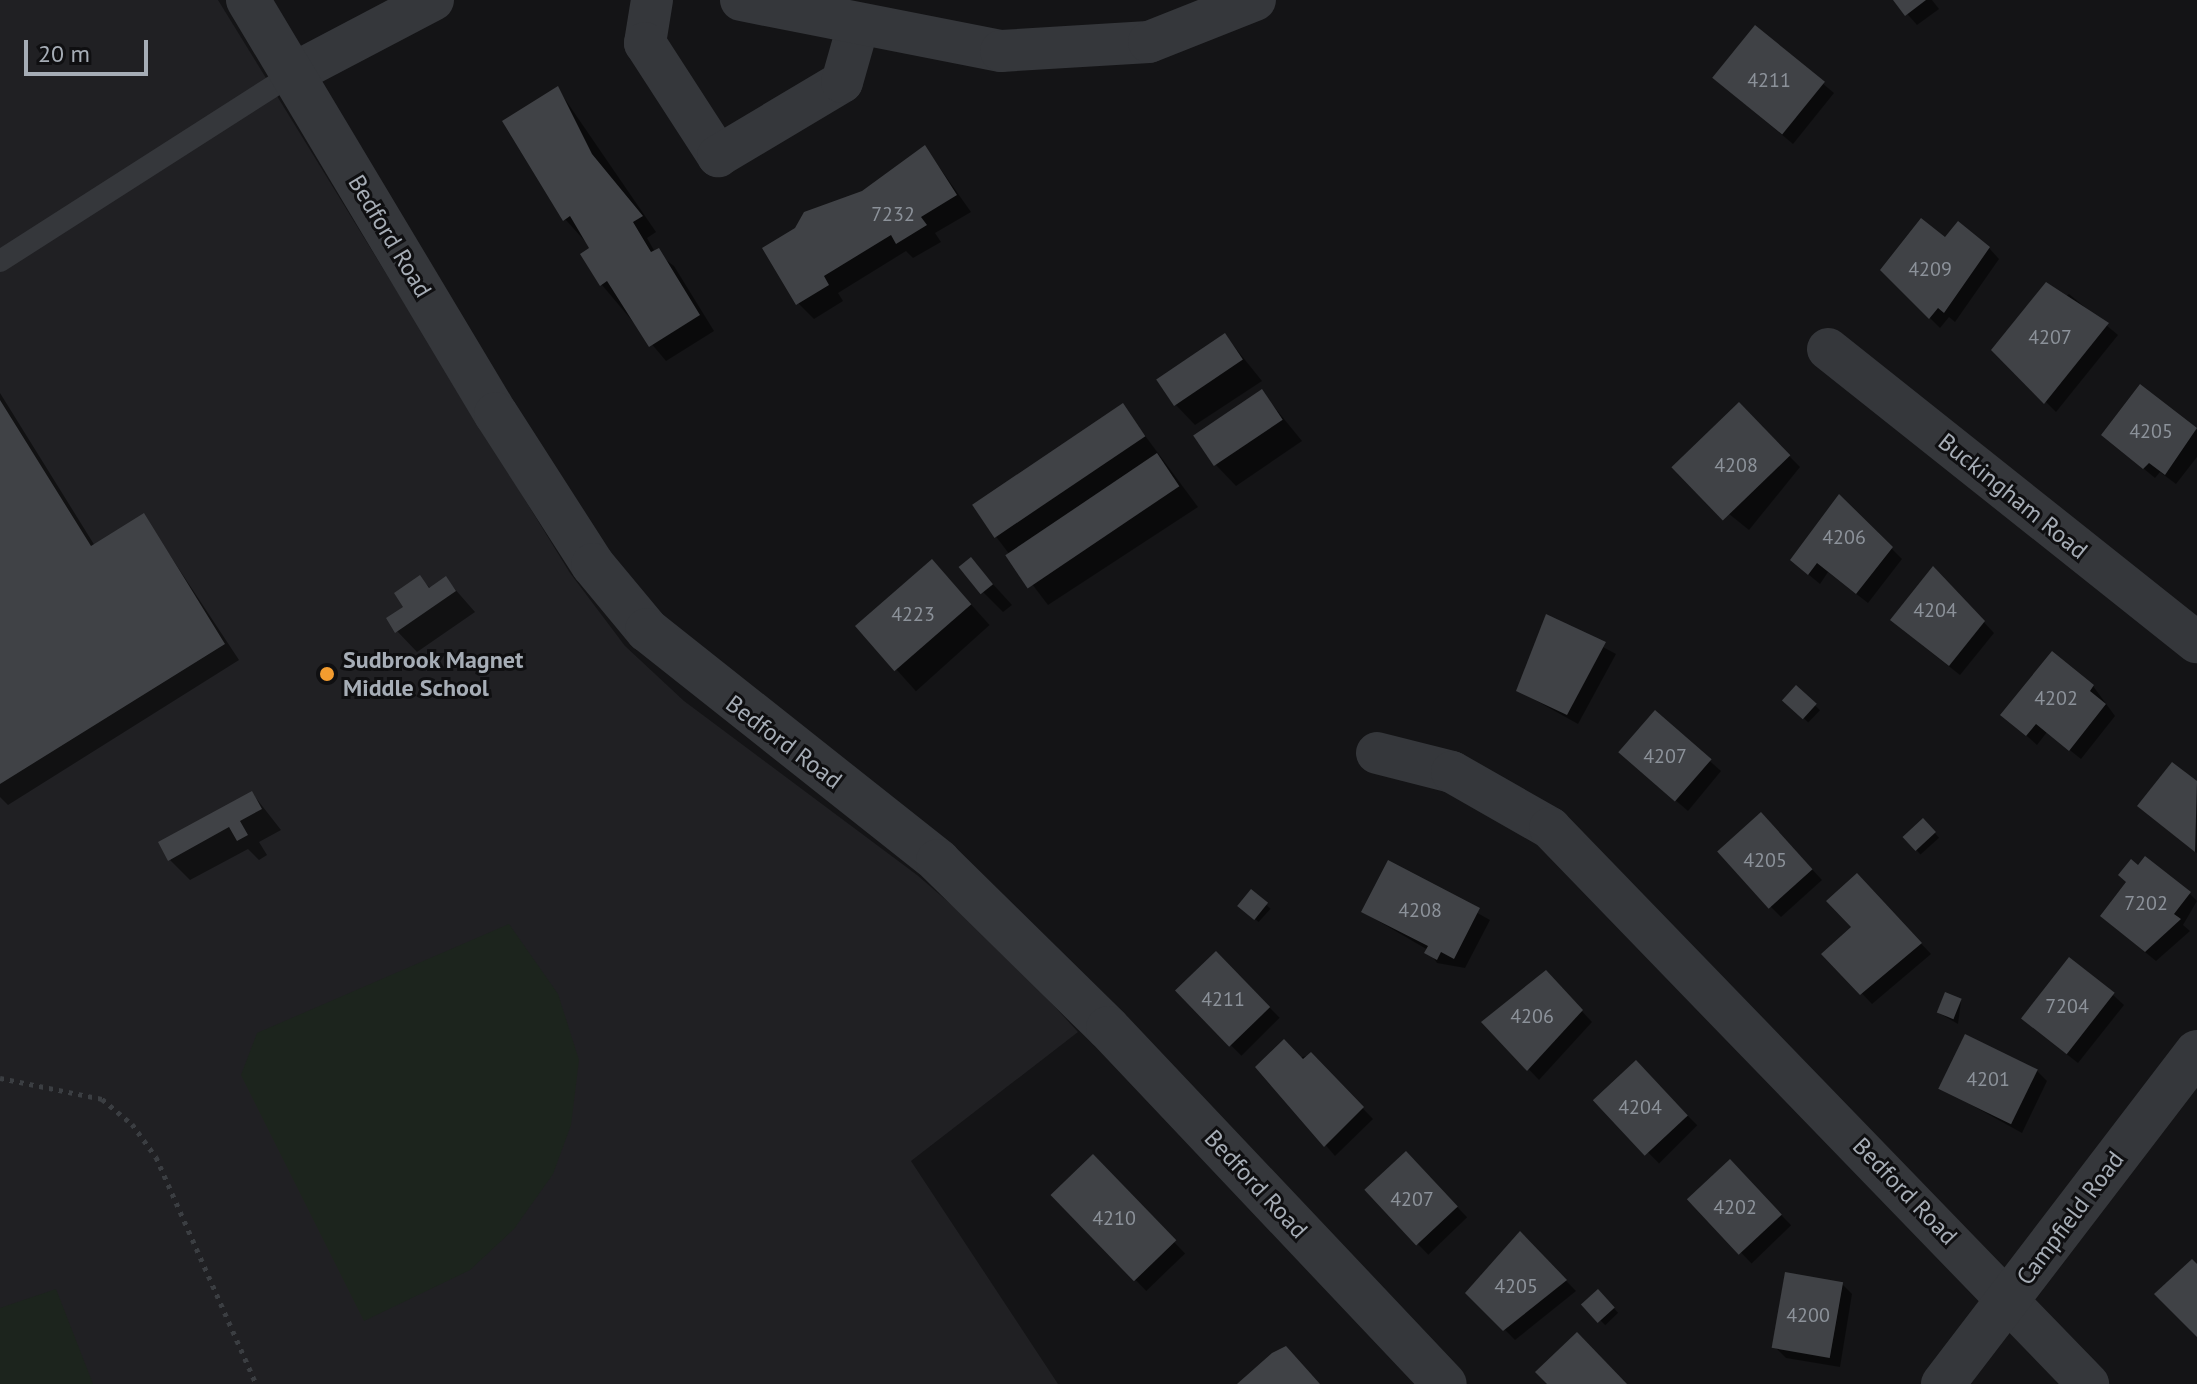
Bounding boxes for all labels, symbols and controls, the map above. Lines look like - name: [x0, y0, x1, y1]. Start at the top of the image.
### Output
- scale bar: [28, 24, 152, 74]
- text: 20 m: [38, 38, 90, 69]
- house number: 4211: [1747, 68, 1791, 92]
- street label: Bedford Road: [342, 170, 438, 302]
- house number: 7232: [871, 202, 915, 226]
- house number: 4209: [1908, 257, 1952, 281]
- house number: 4207: [2028, 325, 2072, 349]
- house number: 4205: [2129, 419, 2173, 443]
- street label: Buckingham Road: [1933, 427, 2093, 565]
- house number: 4208: [1714, 453, 1758, 477]
- house number: 4206: [1822, 525, 1866, 549]
- house number: 4204: [1913, 598, 1957, 622]
- house number: 4223: [891, 602, 935, 626]
- place label: Sudbrook Magnet Middle School: [343, 646, 524, 702]
- marker: Sudbrook Magnet Middle School: [318, 665, 336, 683]
- house number: 4202: [2034, 686, 2078, 710]
- street label: Bedford Road: [720, 689, 848, 795]
- house number: 4207: [1643, 744, 1687, 768]
- house number: 4205: [1743, 848, 1787, 872]
- house number: 7202: [2124, 891, 2168, 915]
- house number: 4208: [1398, 898, 1442, 922]
- house number: 4211: [1201, 987, 1245, 1011]
- house number: 7204: [2045, 994, 2089, 1018]
- house number: 4206: [1510, 1004, 1554, 1028]
- house number: 4201: [1966, 1067, 2010, 1091]
- house number: 4204: [1618, 1095, 1662, 1119]
- street label: Bedford Road: [1199, 1124, 1313, 1244]
- street label: Bedford Road: [1847, 1131, 1963, 1251]
- street label: Campfield Road: [2010, 1145, 2130, 1291]
- house number: 4207: [1390, 1187, 1434, 1211]
- house number: 4202: [1713, 1195, 1757, 1219]
- house number: 4210: [1092, 1206, 1136, 1230]
- house number: 4205: [1494, 1274, 1538, 1298]
- house number: 4200: [1786, 1303, 1830, 1327]

